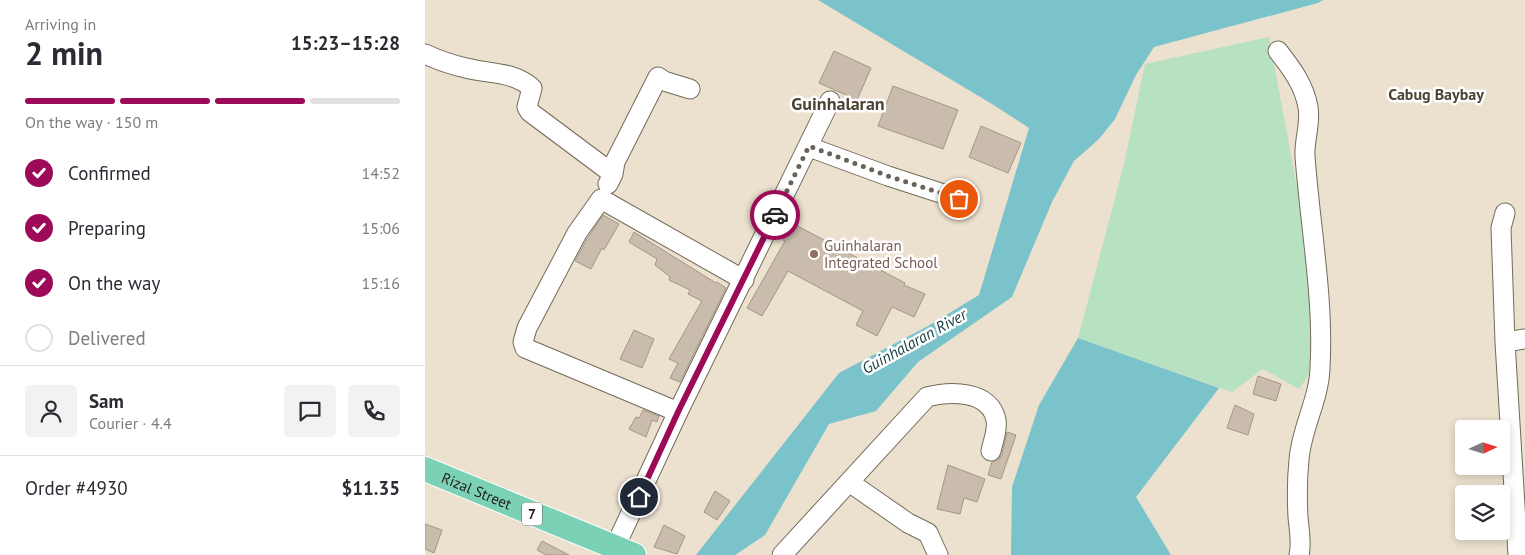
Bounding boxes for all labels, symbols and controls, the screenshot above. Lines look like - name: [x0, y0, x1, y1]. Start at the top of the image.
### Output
- text: Arriving in: [25, 14, 96, 34]
- text: 15:23–15:28: [291, 31, 400, 55]
- text: 2 min: [25, 32, 103, 74]
- district label: Cabug Baybay: [1388, 84, 1484, 104]
- district label: Guinhalaran: [791, 92, 885, 115]
- text: On the way · 150 m: [25, 112, 158, 132]
- icon: check: [25, 159, 53, 187]
- text: Confirmed: [68, 161, 151, 185]
- text: 14:52: [362, 163, 400, 183]
- pin: [938, 178, 980, 220]
- icon: bag: [945, 185, 973, 213]
- courier: [750, 190, 800, 240]
- icon: car: [761, 201, 789, 229]
- icon: check: [25, 214, 53, 242]
- text: Preparing: [68, 216, 146, 240]
- text: 15:06: [362, 218, 400, 238]
- place label: Guinhalaran Integrated School: [824, 236, 938, 272]
- marker: Guinhalaran Integrated School: [808, 248, 820, 260]
- icon: check: [25, 269, 53, 297]
- text: On the way: [68, 271, 160, 295]
- text: 15:16: [362, 273, 400, 293]
- water label: Guinhalaran River: [858, 303, 971, 378]
- text: Delivered: [68, 326, 146, 350]
- button: person: [25, 385, 77, 437]
- button: chat: [284, 385, 336, 437]
- button: phone: [348, 385, 400, 437]
- text: Sam: [89, 389, 124, 413]
- text: Courier · 4.4: [89, 413, 172, 433]
- north arrow: [1455, 420, 1510, 475]
- map controls: [1455, 420, 1510, 540]
- street label: Rizal Street: [439, 467, 515, 513]
- text: Order #4930: [25, 476, 128, 500]
- text: $11.35: [341, 476, 400, 500]
- pin: [618, 476, 660, 518]
- icon: home: [625, 483, 653, 511]
- button: layers: [1455, 485, 1510, 540]
- road number: 7: [522, 502, 542, 526]

